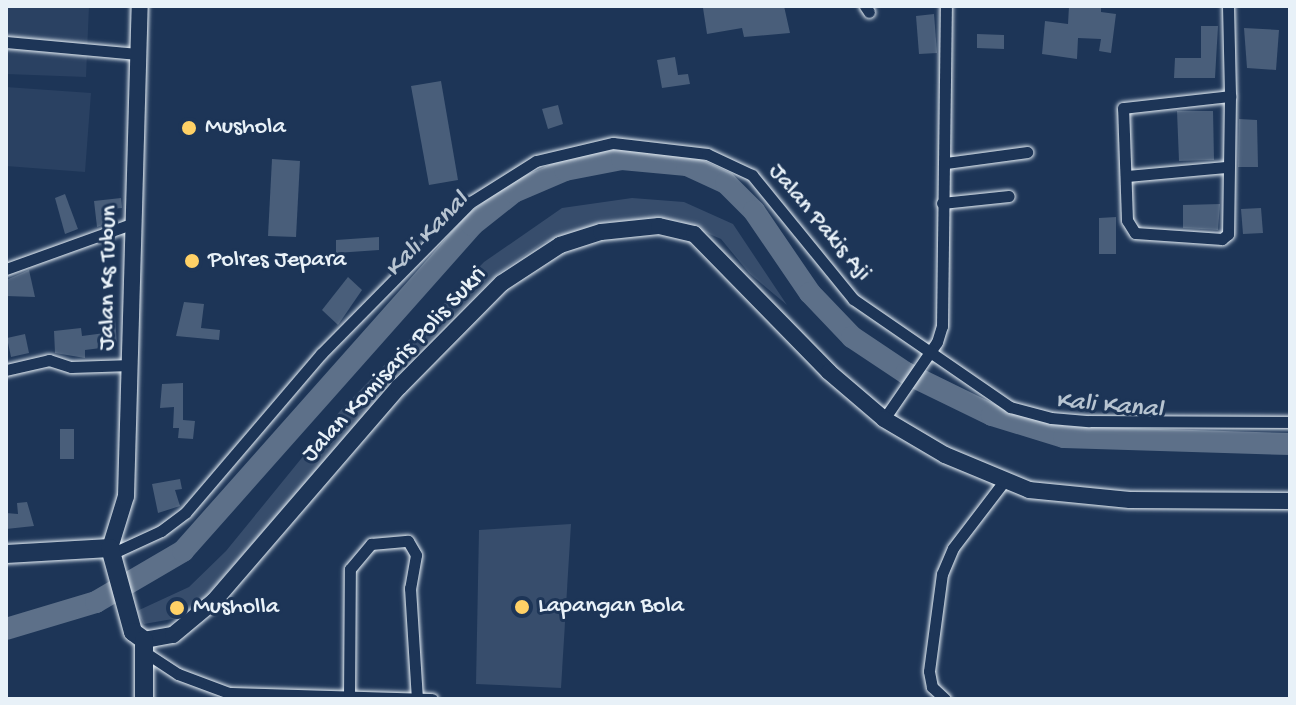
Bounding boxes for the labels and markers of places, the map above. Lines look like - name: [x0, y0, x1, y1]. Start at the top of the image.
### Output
- place label: Mushola: [205, 114, 286, 142]
- marker: Mushola: [180, 119, 198, 137]
- place label: Polres Jepara: [208, 247, 346, 275]
- marker: Polres Jepara: [183, 252, 201, 270]
- place label: Lapangan Bola: [538, 593, 684, 621]
- place label: Musholla: [193, 594, 279, 622]
- marker: Lapangan Bola: [513, 598, 531, 616]
- marker: Musholla: [168, 599, 186, 617]

